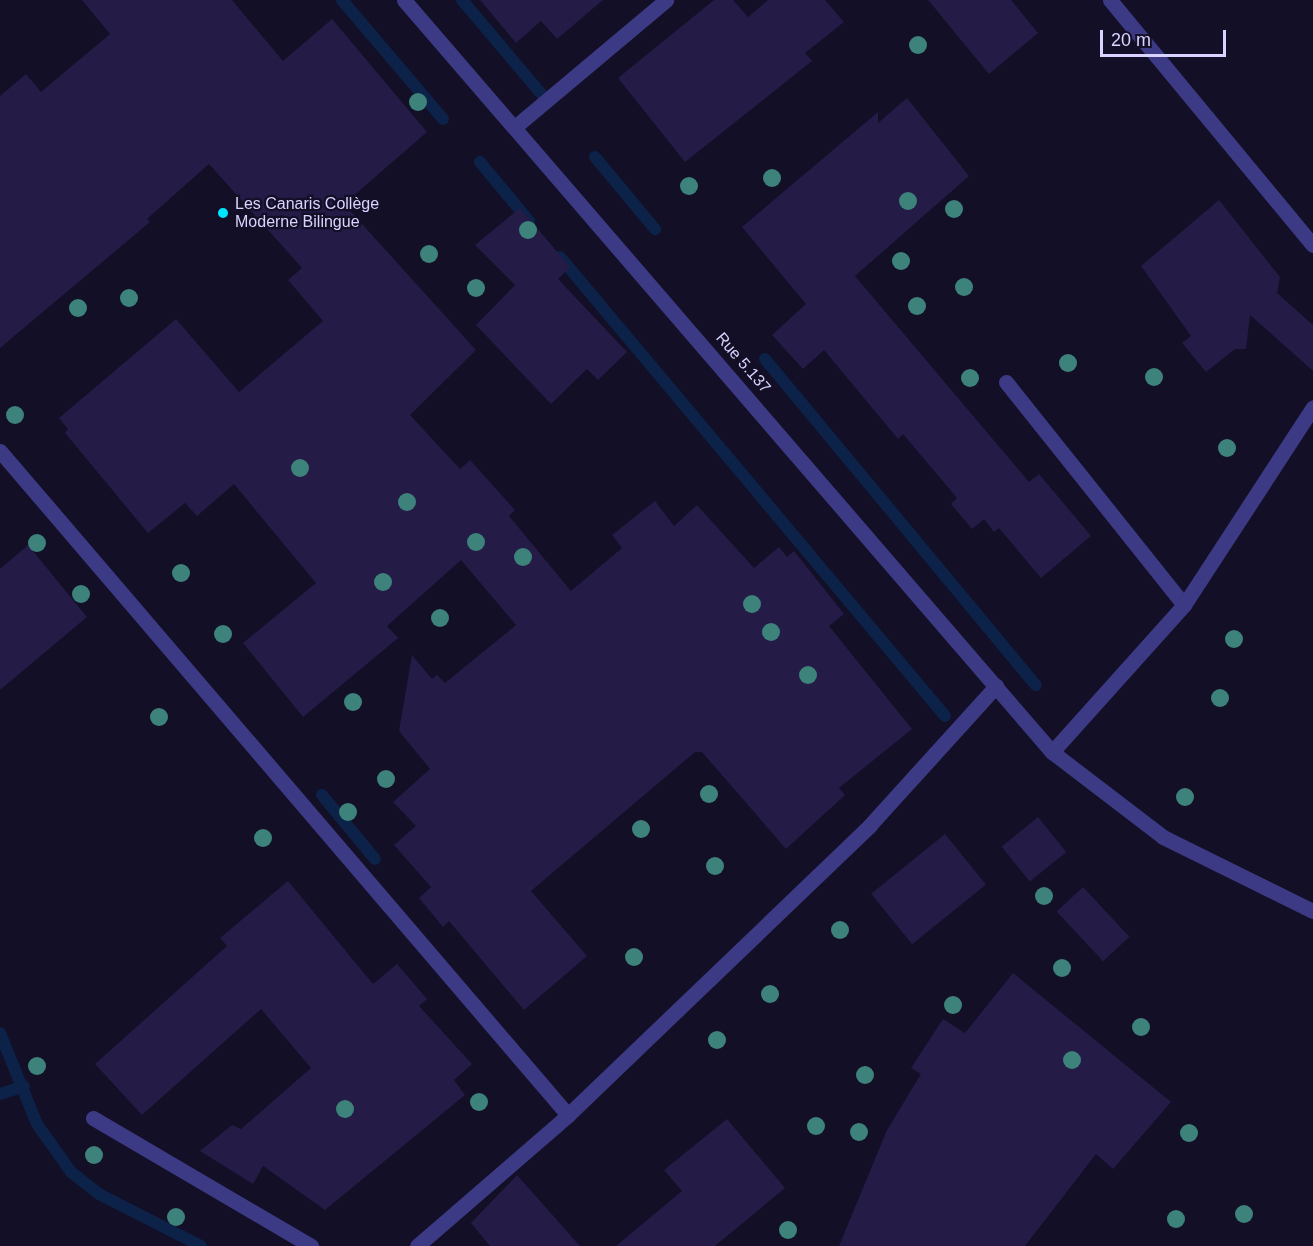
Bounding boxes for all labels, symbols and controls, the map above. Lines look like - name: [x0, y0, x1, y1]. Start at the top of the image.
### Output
- scale bar: [1103, 18, 1229, 56]
- text: 20 m: [1111, 30, 1151, 50]
- place label: Les Canaris Collège Moderne Bilingue: [235, 194, 379, 232]
- marker: Les Canaris Collège Moderne Bilingue: [216, 206, 230, 220]
- street label: Rue 5.137: [712, 329, 774, 397]

